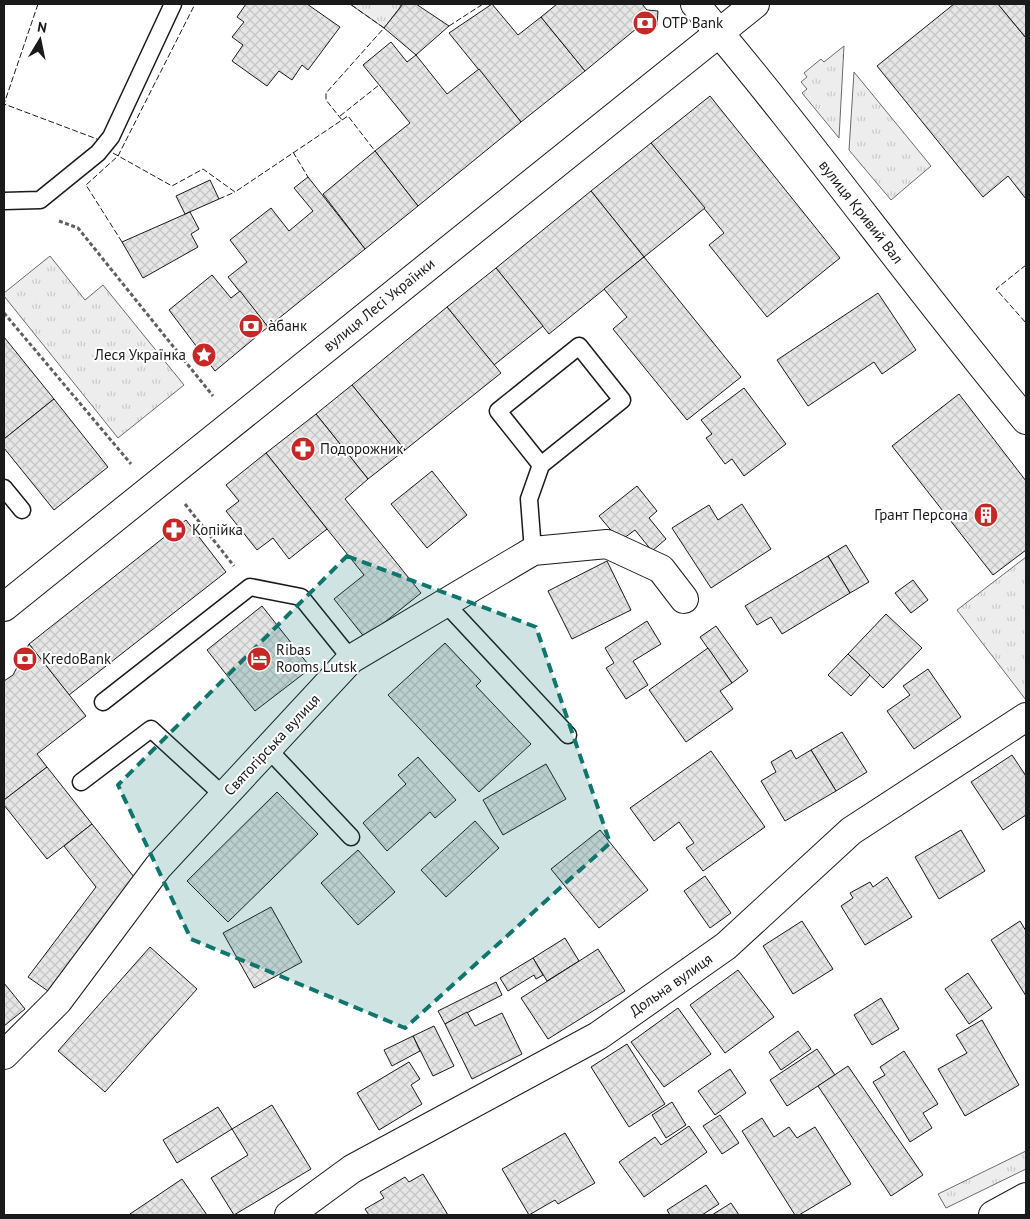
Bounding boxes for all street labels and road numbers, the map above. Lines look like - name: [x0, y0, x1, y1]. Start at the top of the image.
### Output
- street label: вулиця Кривий Вал: [815, 156, 908, 267]
- street label: вулиця Лесі Українки: [319, 254, 438, 355]
- street label: Святогірська вулиця: [220, 690, 324, 800]
- street label: Дольна вулиця: [626, 949, 716, 1020]

